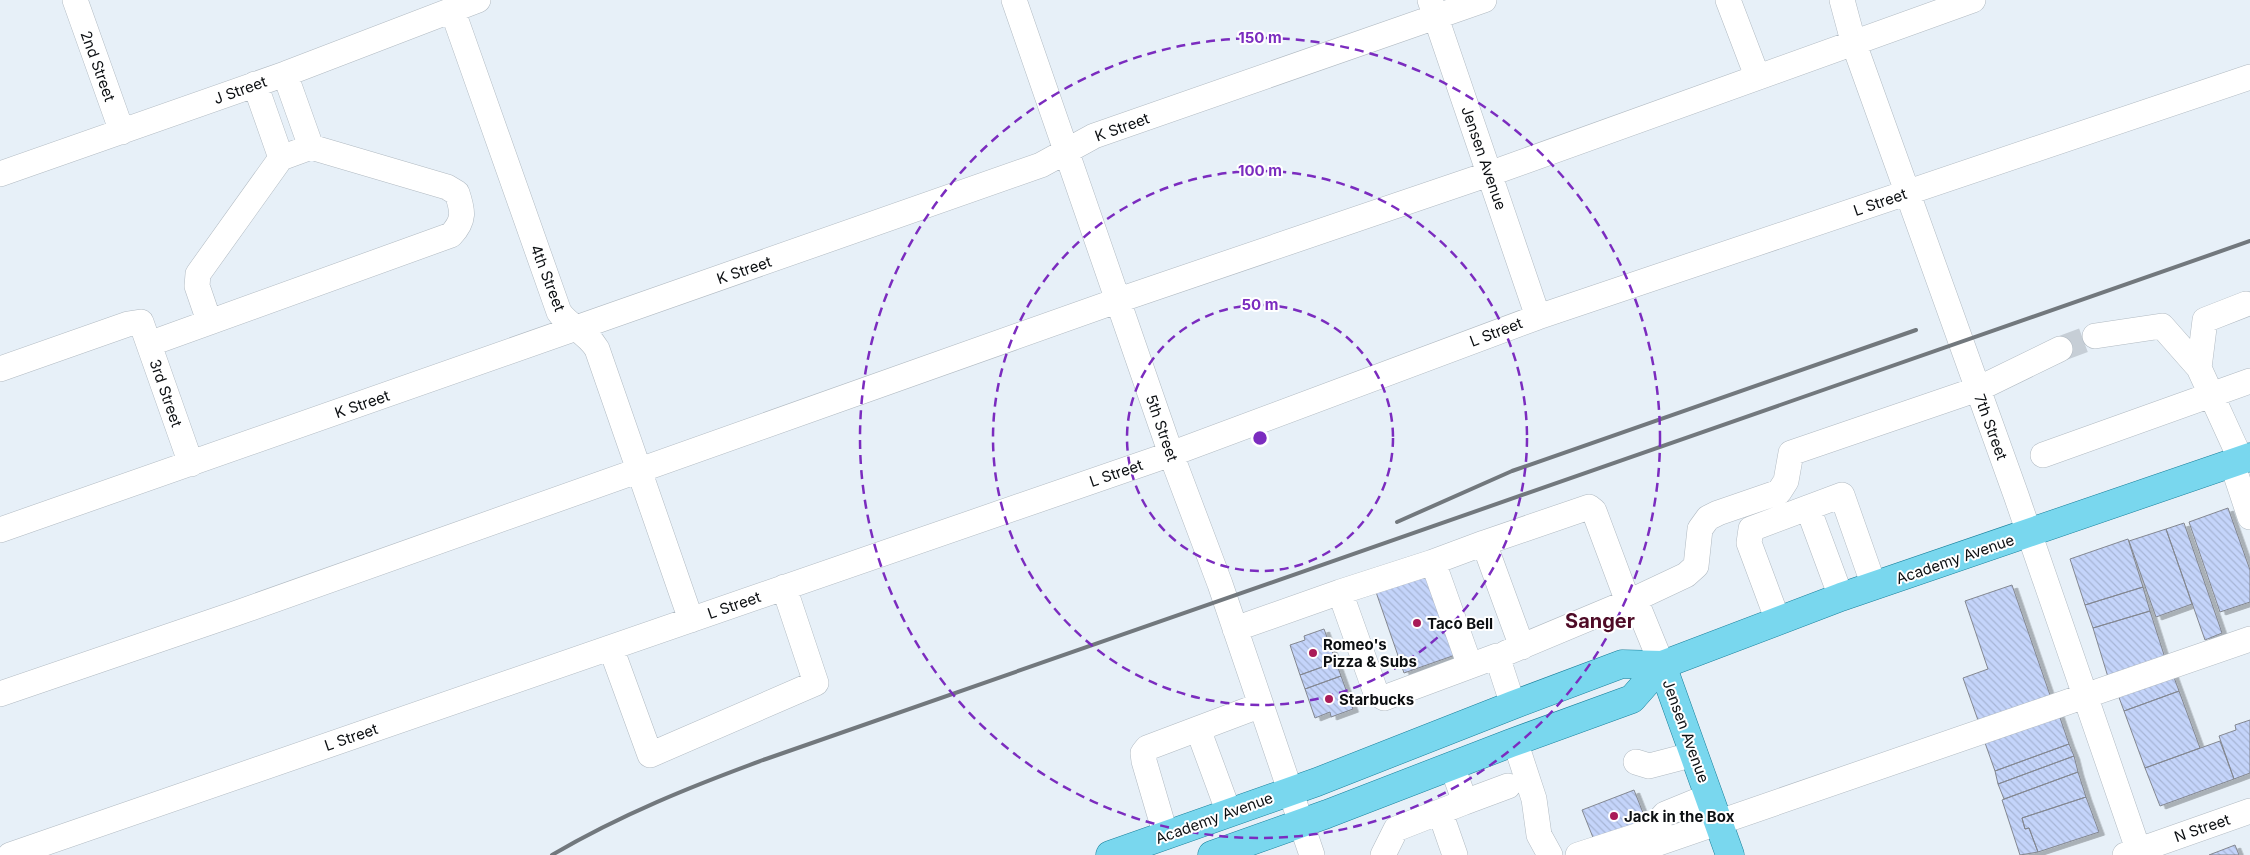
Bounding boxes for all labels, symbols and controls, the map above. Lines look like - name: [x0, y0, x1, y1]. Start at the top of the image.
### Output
- street label: 2nd Street: [76, 28, 120, 104]
- text: 150 m: [1238, 28, 1282, 47]
- street label: J Street: [211, 72, 269, 108]
- street label: Jensen Avenue: [1457, 104, 1511, 212]
- street label: K Street: [1092, 108, 1152, 146]
- text: 100 m: [1238, 161, 1282, 180]
- street label: L Street: [1851, 184, 1909, 220]
- street label: 4th Street: [527, 242, 569, 314]
- street label: K Street: [714, 252, 774, 288]
- text: 50 m: [1242, 295, 1278, 314]
- street label: L Street: [1467, 313, 1525, 351]
- street label: 3rd Street: [146, 357, 186, 429]
- street label: K Street: [332, 386, 392, 422]
- street label: 7th Street: [1970, 391, 2012, 463]
- street label: 5th Street: [1142, 392, 1182, 464]
- centre of rings: [1251, 429, 1269, 447]
- street label: L Street: [1087, 455, 1145, 491]
- street label: Academy Avenue: [1893, 530, 2017, 588]
- street label: L Street: [705, 587, 763, 623]
- district label: Sanger: [1565, 609, 1635, 633]
- place label: Taco Bell: [1427, 614, 1493, 633]
- marker: Taco Bell: [1411, 617, 1423, 629]
- place label: Romeo's Pizza & Subs: [1323, 635, 1417, 671]
- marker: Romeo's Pizza & Subs: [1307, 647, 1319, 659]
- street label: Jensen Avenue: [1658, 677, 1714, 785]
- place label: Starbucks: [1339, 690, 1414, 709]
- marker: Starbucks: [1323, 693, 1335, 705]
- street label: L Street: [322, 719, 380, 755]
- street label: Academy Avenue: [1153, 788, 1275, 848]
- place label: Jack in the Box: [1624, 807, 1735, 826]
- marker: Jack in the Box: [1608, 810, 1620, 822]
- street label: N Street: [2172, 810, 2233, 846]

